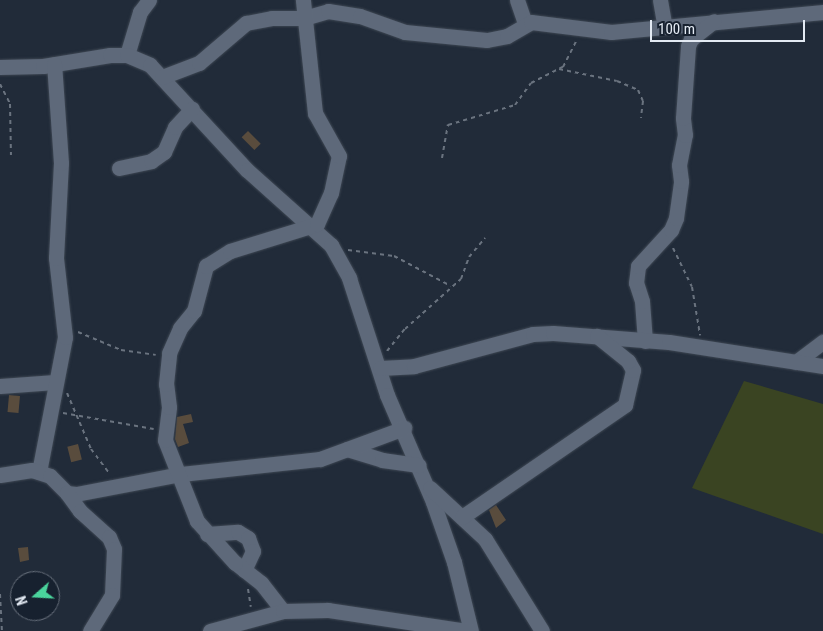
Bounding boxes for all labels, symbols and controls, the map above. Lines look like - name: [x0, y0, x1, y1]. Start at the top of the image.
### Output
- scale bar: [653, 10, 808, 42]
- text: 100 m: [658, 20, 695, 38]
- north arrow: [10, 571, 60, 621]
- text: N: [13, 594, 31, 607]

